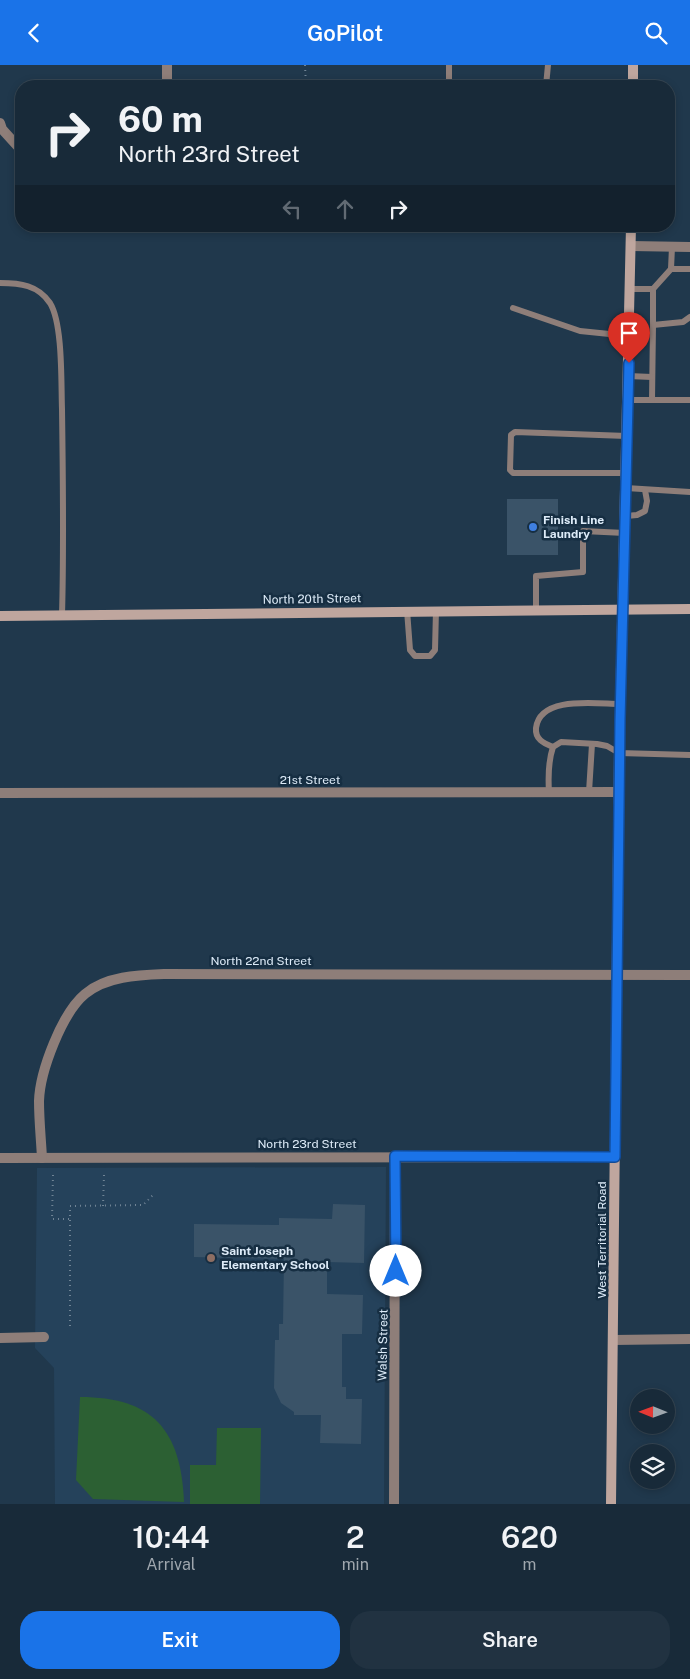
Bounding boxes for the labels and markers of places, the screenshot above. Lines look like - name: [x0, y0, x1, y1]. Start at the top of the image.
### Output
- pin: [608, 312, 650, 363]
- place label: Finish Line Laundry: [543, 513, 604, 541]
- marker: Finish Line Laundry: [527, 521, 539, 533]
- place label: Saint Joseph Elementary School: [221, 1244, 330, 1272]
- marker: Saint Joseph Elementary School: [205, 1252, 217, 1264]

